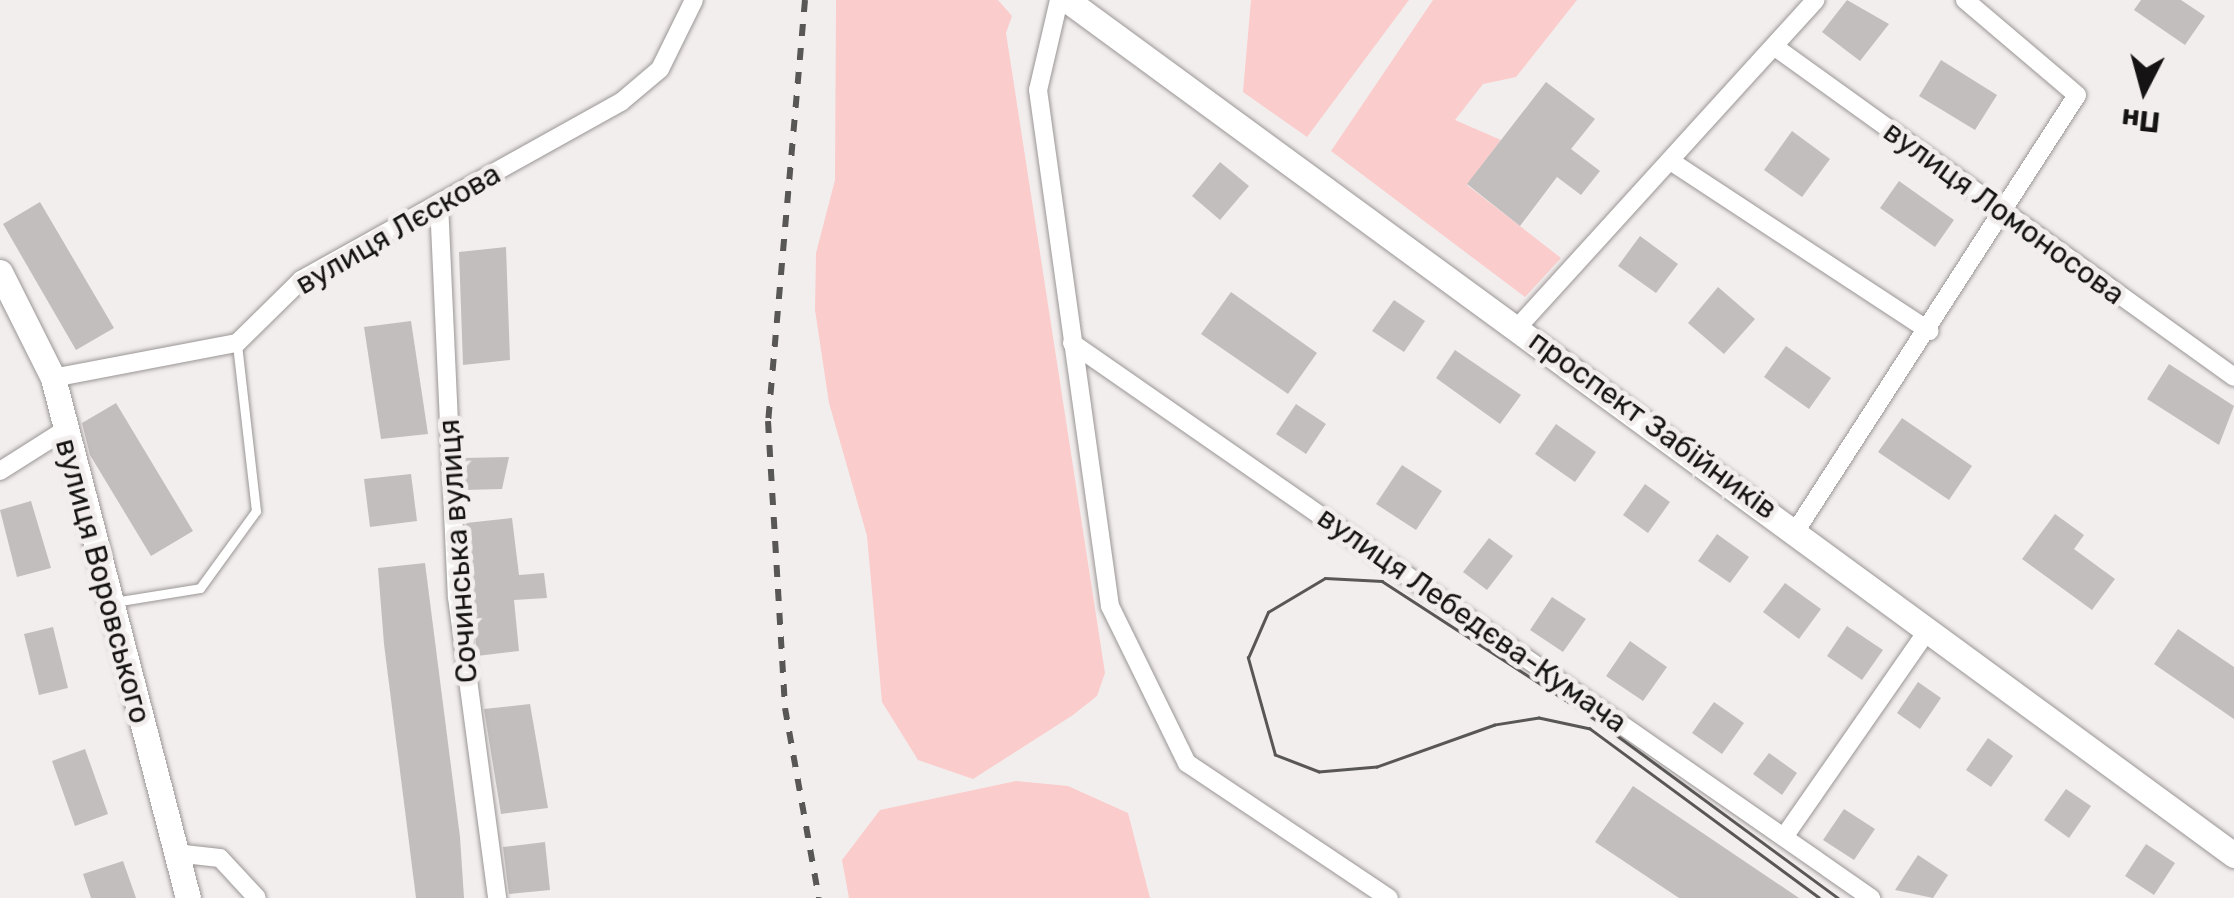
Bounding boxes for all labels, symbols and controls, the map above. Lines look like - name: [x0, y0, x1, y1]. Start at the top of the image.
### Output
- north arrow: [2094, 40, 2194, 140]
- text: Пн: [2120, 102, 2162, 139]
- street label: вулиця Ломоносова: [1877, 114, 2131, 312]
- street label: вулиця Лєскова: [289, 156, 507, 302]
- street label: проспект Забійників: [1522, 323, 1784, 527]
- street label: Сочинська вулиця: [431, 418, 485, 684]
- street label: вулиця Воровського: [48, 435, 158, 727]
- street label: вулиця Лебедєва-Кумача: [1311, 499, 1633, 741]

